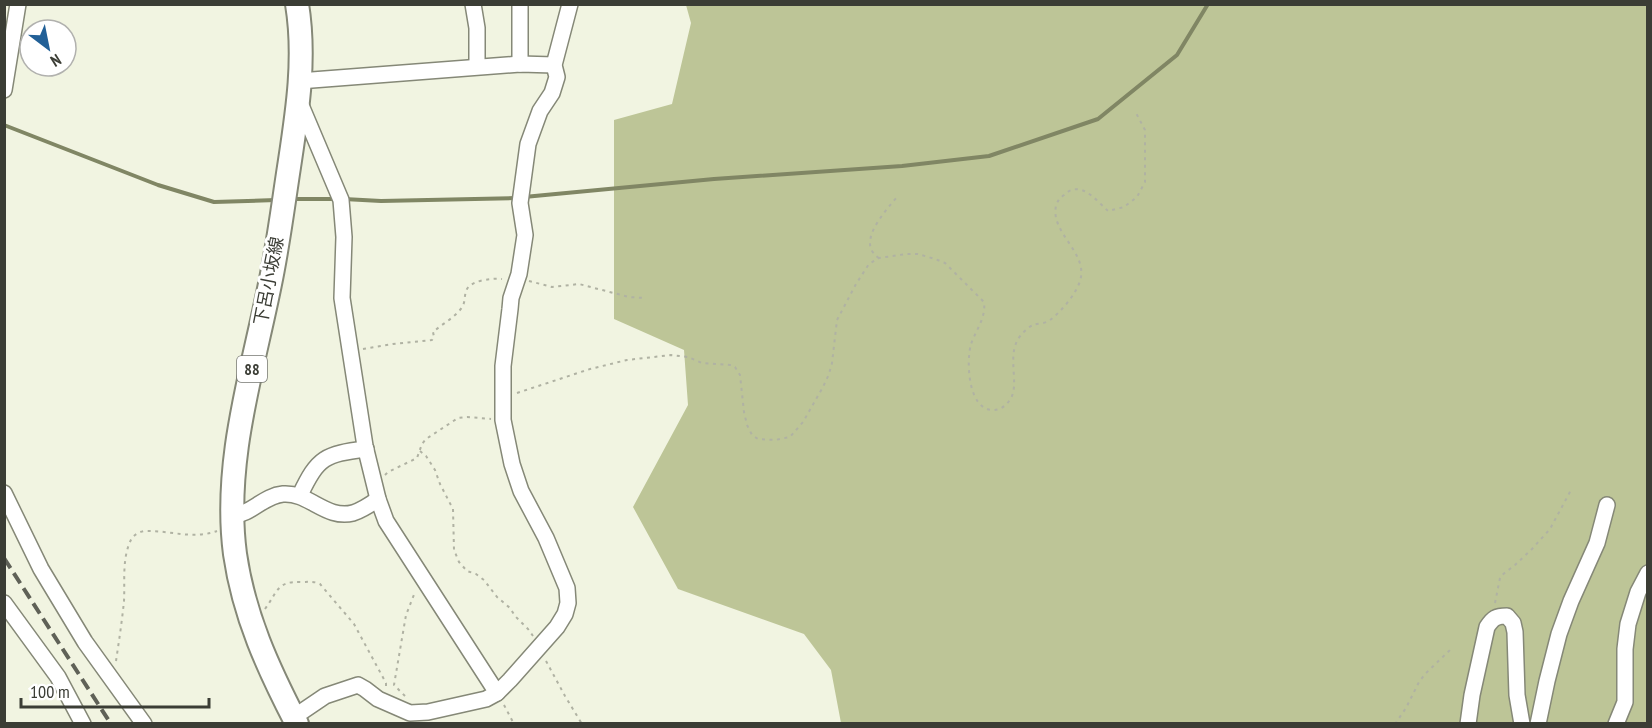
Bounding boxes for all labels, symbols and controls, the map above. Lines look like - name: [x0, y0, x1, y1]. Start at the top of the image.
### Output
- north arrow: [18, 18, 78, 78]
- text: N: [47, 50, 65, 71]
- street label: 下呂小坂線: [249, 235, 288, 327]
- road number: 88: [237, 356, 267, 382]
- scale bar: [21, 671, 208, 709]
- text: 100 m: [30, 680, 70, 703]

